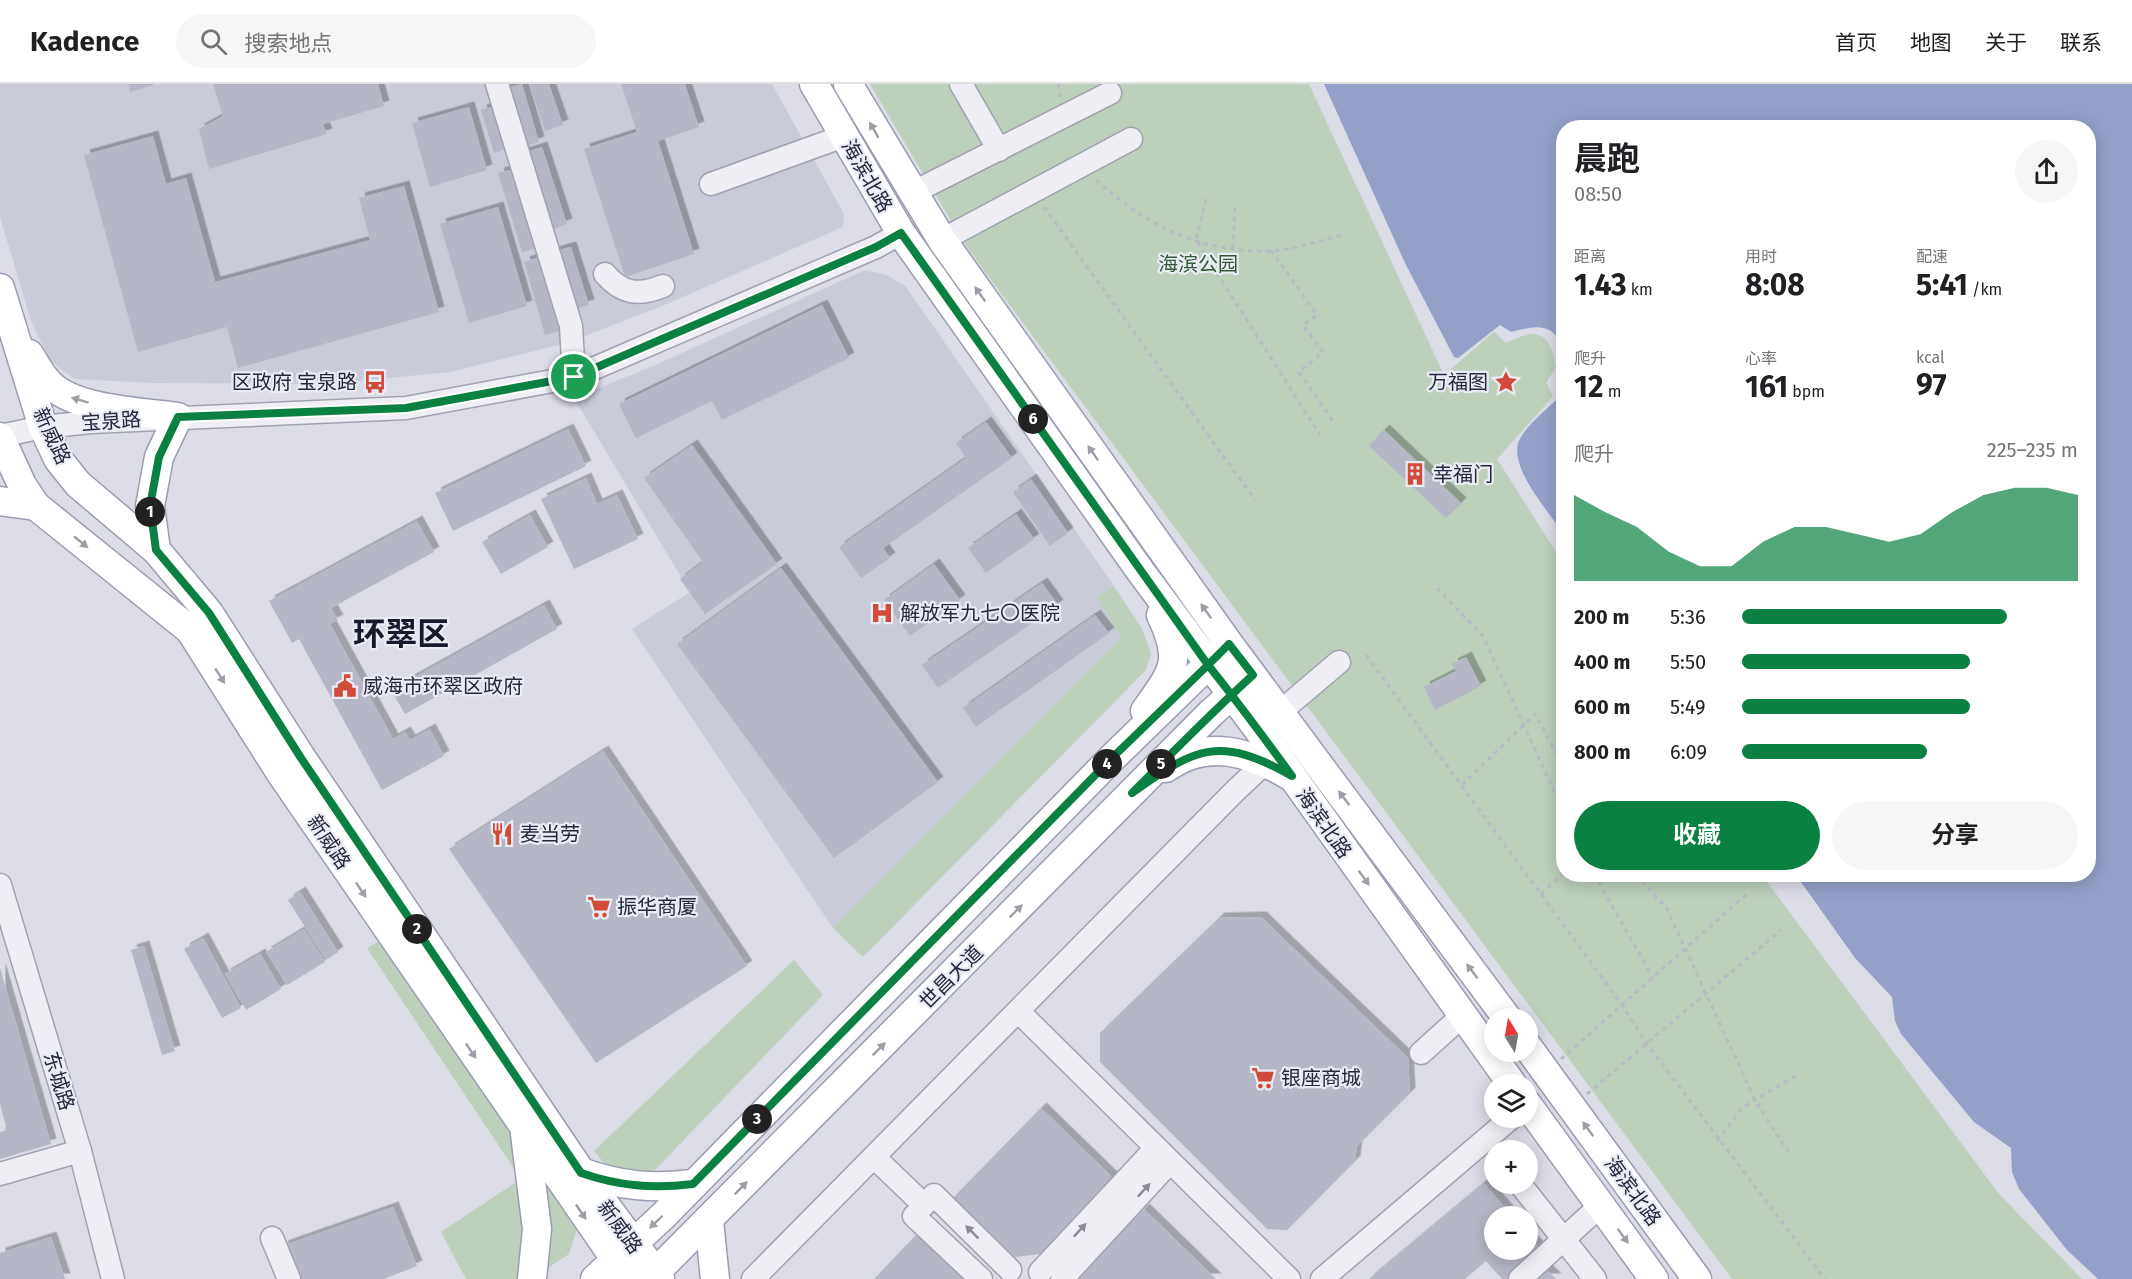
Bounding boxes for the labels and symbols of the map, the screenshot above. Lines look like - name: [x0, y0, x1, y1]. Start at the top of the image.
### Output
- one-way arrow: [869, 122, 880, 138]
- street label: 海滨北路: [837, 135, 897, 217]
- park label: 海滨公园: [1158, 252, 1238, 276]
- one-way arrow: [974, 286, 986, 302]
- pin: [548, 351, 599, 402]
- bus stop icon: 区政府 宝泉路: [362, 369, 388, 395]
- place icon: 万福图: [1493, 369, 1519, 395]
- place label: 区政府 宝泉路: [232, 370, 357, 394]
- place label: 万福图: [1428, 370, 1488, 394]
- one-way arrow: [71, 394, 89, 404]
- street label: 新威路: [28, 404, 76, 468]
- pin: 6: [1018, 404, 1048, 434]
- street label: 宝泉路: [80, 407, 142, 435]
- one-way arrow: [1087, 445, 1099, 461]
- building icon: 幸福门: [1402, 461, 1428, 487]
- place label: 幸福门: [1433, 462, 1493, 486]
- pin: 1: [135, 497, 165, 527]
- one-way arrow: [73, 536, 89, 549]
- hospital icon: 解放军九七〇医院: [869, 600, 895, 626]
- place label: 解放军九七〇医院: [900, 601, 1060, 625]
- one-way arrow: [1200, 604, 1212, 620]
- district label: 环翠区: [353, 615, 449, 653]
- one-way arrow: [214, 668, 226, 684]
- public building icon: 威海市环翠区政府: [332, 673, 358, 699]
- place label: 威海市环翠区政府: [363, 674, 523, 698]
- pin: 4: [1092, 749, 1122, 779]
- pin: 5: [1146, 749, 1176, 779]
- street label: 海滨北路: [1291, 783, 1357, 863]
- one-way arrow: [1338, 790, 1350, 805]
- street label: 新威路: [302, 810, 356, 874]
- restaurant icon: 麦当劳: [489, 821, 515, 847]
- place label: 麦当劳: [520, 822, 580, 846]
- one-way arrow: [1358, 870, 1370, 886]
- one-way arrow: [355, 881, 367, 897]
- supermarket icon: 振华商厦: [586, 894, 612, 920]
- place label: 振华商厦: [617, 895, 697, 919]
- one-way arrow: [1008, 904, 1022, 918]
- pin: 2: [402, 914, 432, 944]
- street label: 世昌大道: [914, 940, 988, 1014]
- one-way arrow: [1466, 964, 1478, 980]
- north arrow: [1484, 1008, 1538, 1062]
- one-way arrow: [465, 1042, 477, 1058]
- one-way arrow: [871, 1043, 885, 1057]
- street label: 东城路: [39, 1049, 79, 1113]
- supermarket icon: 银座商城: [1250, 1065, 1276, 1091]
- place label: 银座商城: [1281, 1066, 1361, 1090]
- pin: 3: [742, 1104, 772, 1134]
- one-way arrow: [1583, 1122, 1595, 1137]
- street label: 海滨北路: [1600, 1152, 1666, 1230]
- one-way arrow: [734, 1182, 748, 1196]
- one-way arrow: [1137, 1183, 1151, 1197]
- street label: 新威路: [593, 1196, 647, 1258]
- one-way arrow: [575, 1203, 587, 1219]
- one-way arrow: [649, 1215, 663, 1229]
- one-way arrow: [1073, 1222, 1087, 1237]
- one-way arrow: [965, 1225, 980, 1239]
- one-way arrow: [1617, 1229, 1629, 1244]

